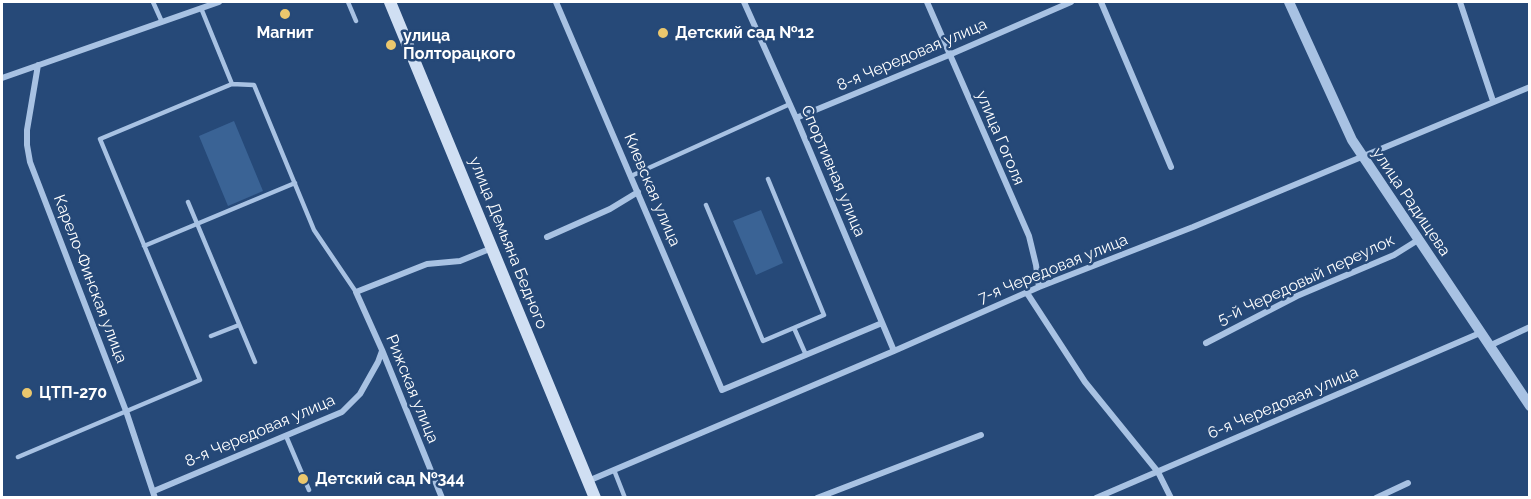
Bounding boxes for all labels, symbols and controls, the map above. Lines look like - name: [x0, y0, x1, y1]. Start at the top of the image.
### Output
- marker: Магнит: [278, 7, 292, 21]
- street label: 8-я Чередовая улица: [834, 15, 990, 95]
- place label: Магнит: [256, 23, 314, 43]
- place label: Детский сад №12: [675, 23, 814, 43]
- place label: улица Полторацкого: [403, 26, 516, 64]
- marker: Детский сад №12: [656, 26, 670, 40]
- marker: улица Полторацкого: [384, 38, 398, 52]
- street label: улица Гоголя: [972, 88, 1028, 188]
- street label: Спортивная улица: [797, 102, 869, 240]
- street label: Киевская улица: [620, 131, 684, 249]
- street label: улица Радищева: [1368, 144, 1454, 260]
- street label: улица Демьяна Бедного: [465, 154, 551, 332]
- street label: Карело-Финская улица: [49, 192, 131, 366]
- street label: 7-я Чередовая улица: [975, 230, 1131, 308]
- street label: 5-й Чередовый переулок: [1215, 231, 1397, 329]
- street label: Рижская улица: [381, 332, 443, 446]
- street label: 6-я Чередовая улица: [1205, 363, 1361, 443]
- place label: ЦТП-270: [39, 383, 107, 403]
- marker: ЦТП-270: [20, 386, 34, 400]
- street label: 8-я Чередовая улица: [182, 391, 338, 471]
- place label: Детский сад №344: [315, 469, 465, 489]
- marker: Детский сад №344: [296, 472, 310, 486]

